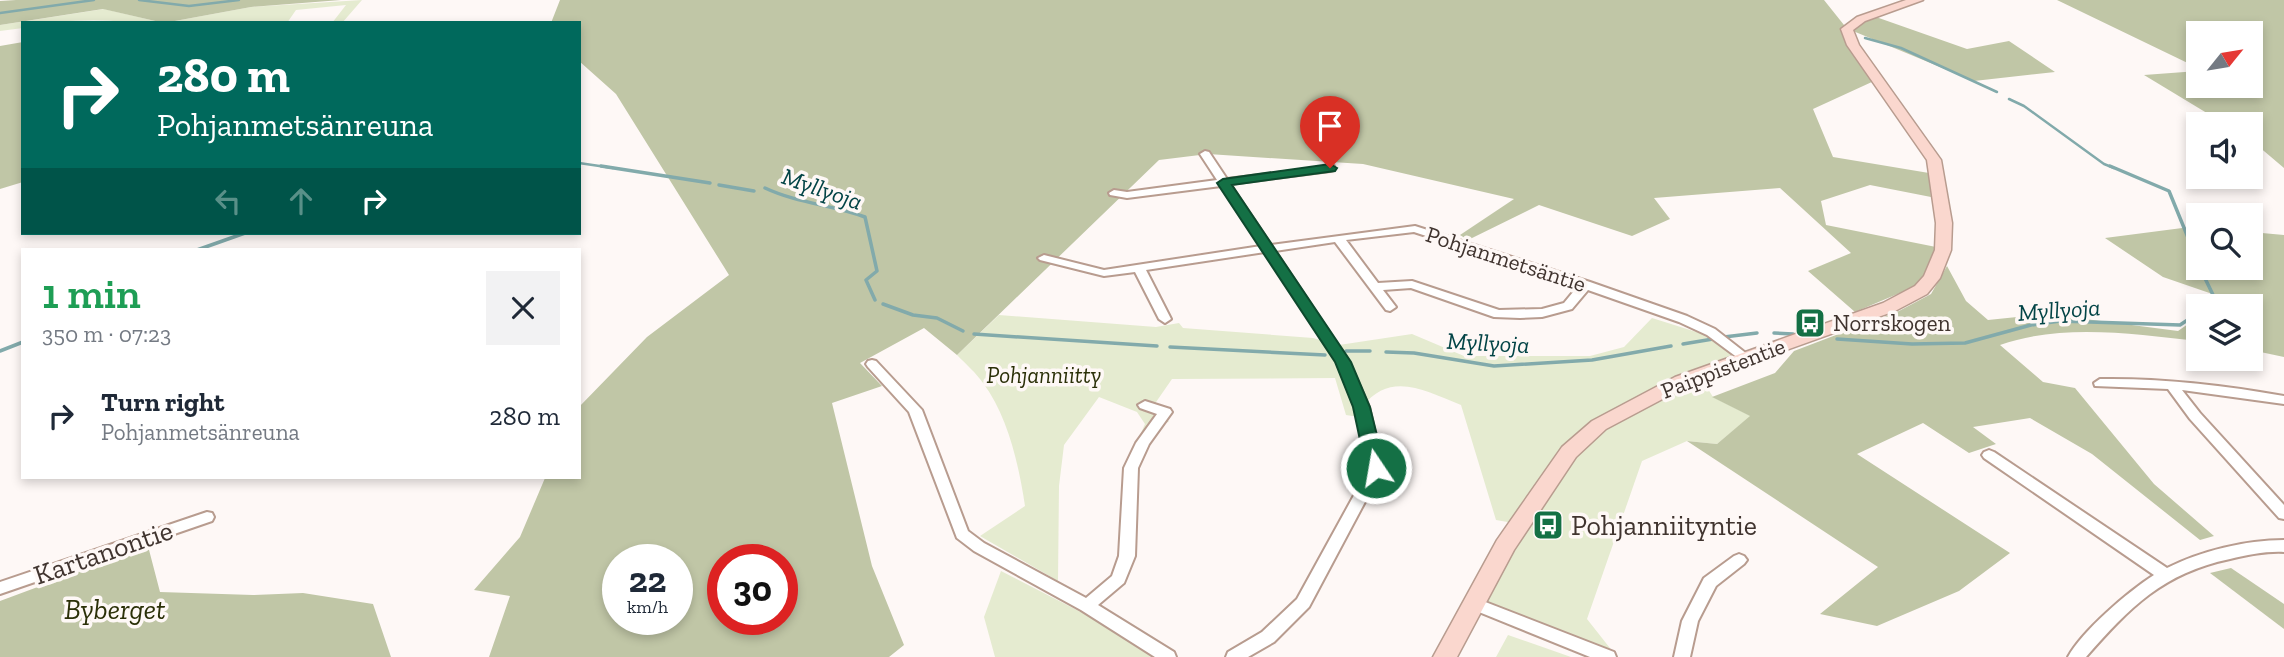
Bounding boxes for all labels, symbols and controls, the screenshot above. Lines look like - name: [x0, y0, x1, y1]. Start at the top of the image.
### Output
- north arrow: [2186, 21, 2263, 98]
- map controls: [2186, 21, 2263, 371]
- text: 280 m: [157, 46, 290, 105]
- icon: right: [42, 49, 133, 140]
- pin: [1300, 96, 1360, 168]
- text: Pohjanmetsänreuna: [157, 106, 433, 144]
- icon: arrive: [1311, 107, 1349, 145]
- button: sound: [2186, 112, 2263, 189]
- water label: Myllyoja: [778, 161, 866, 216]
- icon: left: [209, 182, 247, 220]
- icon: ahead: [282, 182, 320, 220]
- icon: right: [355, 182, 393, 220]
- button: search: [2186, 203, 2263, 280]
- street label: Pohjanmetsäntie: [1422, 220, 1590, 298]
- text: 1 min: [42, 268, 141, 319]
- button: close: [486, 271, 560, 345]
- water label: Myllyoja: [2017, 292, 2101, 327]
- button: layers: [2186, 294, 2263, 371]
- bus stop icon: Norrskogen: [1793, 306, 1827, 340]
- place label: Norrskogen: [1833, 309, 1951, 337]
- text: 350 m · 07:23: [42, 320, 171, 348]
- water label: Myllyoja: [1446, 326, 1530, 359]
- street label: Paippistentie: [1657, 332, 1789, 404]
- park label: Pohjanniitty: [987, 361, 1102, 389]
- text: Turn right: [101, 386, 224, 418]
- icon: right: [42, 397, 80, 435]
- text: 280 m: [489, 400, 560, 432]
- text: Pohjanmetsänreuna: [101, 418, 300, 446]
- position arrow: [1339, 431, 1413, 505]
- bus stop icon: Pohjanniityntie: [1531, 508, 1565, 542]
- place label: Pohjanniityntie: [1571, 509, 1757, 542]
- street label: Kartanontie: [29, 513, 177, 592]
- speed limit sign: 30: [707, 544, 798, 635]
- text: 22: [629, 559, 666, 601]
- park label: Byberget: [64, 593, 166, 626]
- text: km/h: [627, 596, 668, 618]

